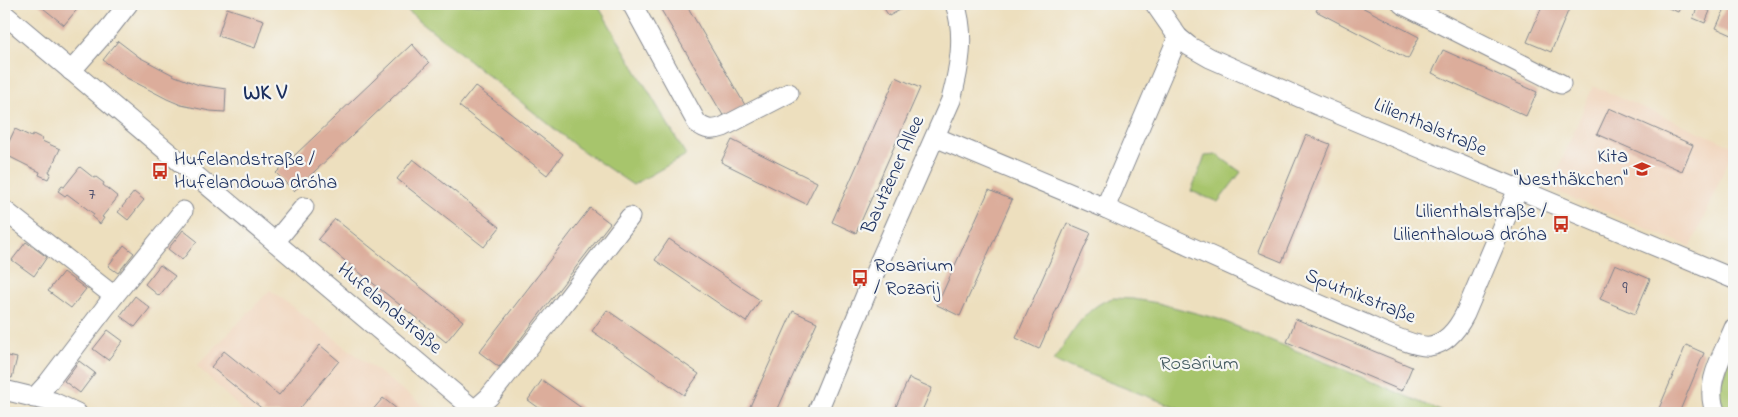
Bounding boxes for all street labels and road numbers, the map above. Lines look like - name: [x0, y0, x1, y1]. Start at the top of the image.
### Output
- street label: Lilienthalstraße: [1369, 91, 1491, 165]
- street label: Bautzener Allee: [855, 111, 933, 240]
- street label: Hufelandstraße: [330, 256, 448, 362]
- street label: Sputnikstraße: [1300, 262, 1420, 332]

